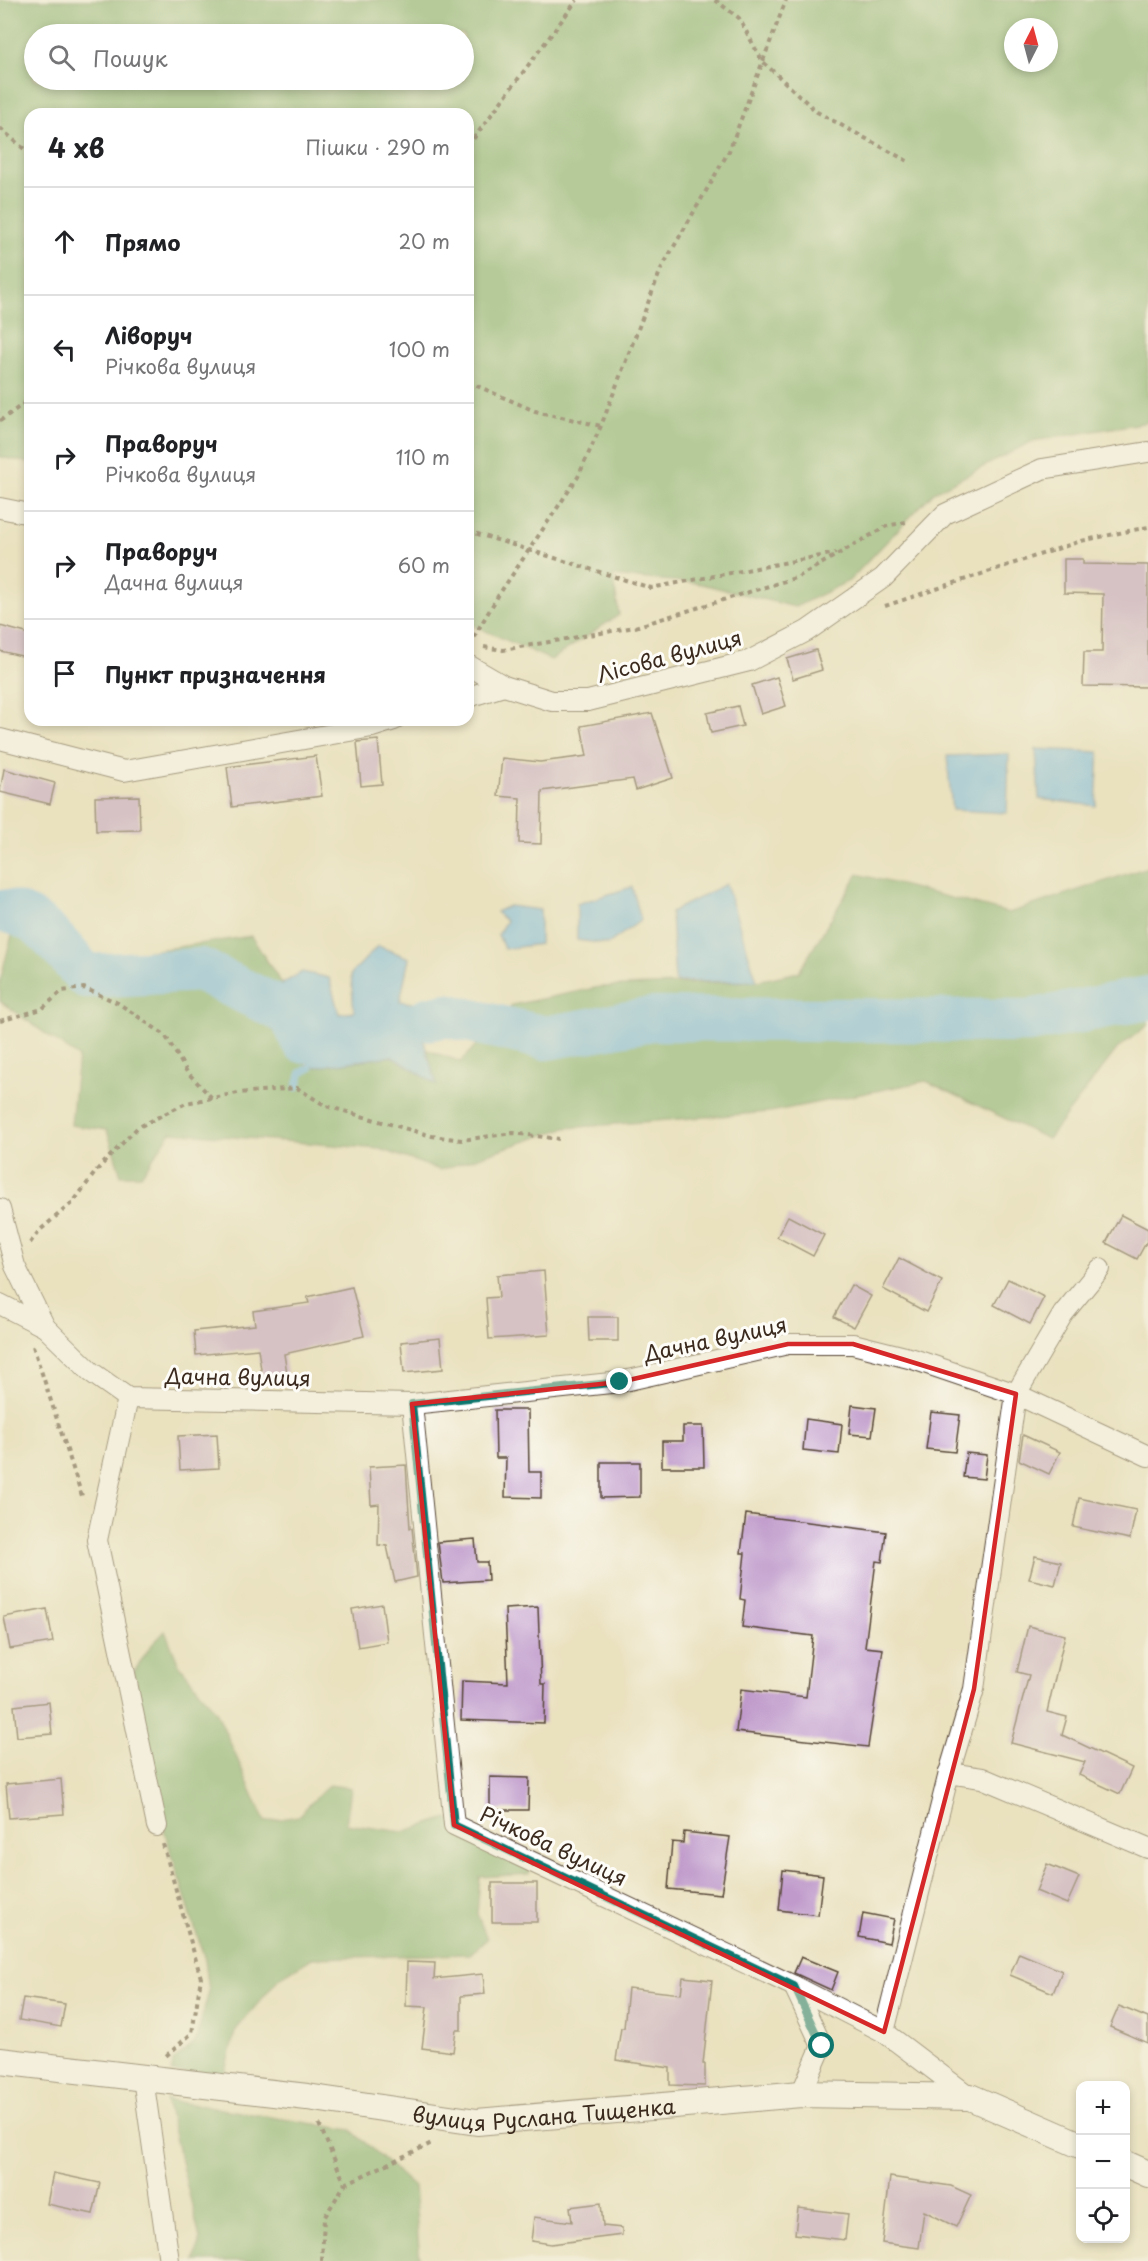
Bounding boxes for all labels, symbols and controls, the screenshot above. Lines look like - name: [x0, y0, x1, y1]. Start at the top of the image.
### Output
- north arrow: [1004, 18, 1058, 72]
- search box: [24, 24, 474, 90]
- icon: search: [45, 41, 78, 74]
- text: Пошук: [93, 41, 168, 74]
- text: 4 хв: [48, 128, 104, 167]
- text: Пішки · 290 m: [305, 132, 450, 162]
- icon: ahead: [48, 225, 81, 258]
- text: Прямо: [105, 225, 180, 258]
- text: 20 m: [398, 226, 450, 256]
- text: Ліворуч: [105, 318, 192, 351]
- icon: left: [48, 333, 81, 366]
- text: 100 m: [389, 334, 450, 364]
- text: Річкова вулиця: [105, 351, 256, 381]
- text: Праворуч: [105, 426, 218, 459]
- icon: right: [48, 441, 81, 474]
- text: 110 m: [396, 442, 450, 472]
- text: Річкова вулиця: [105, 459, 256, 489]
- text: Праворуч: [105, 534, 218, 567]
- icon: right: [48, 549, 81, 582]
- text: 60 m: [398, 550, 450, 580]
- text: Дачна вулиця: [105, 567, 244, 597]
- street label: Лісова вулиця: [593, 620, 745, 690]
- icon: arrive: [48, 657, 81, 690]
- text: Пункт призначення: [105, 657, 326, 690]
- street label: Дачна вулиця: [639, 1307, 790, 1369]
- street label: Дачна вулиця: [164, 1359, 311, 1393]
- route end: [606, 1368, 632, 1394]
- street label: Річкова вулиця: [475, 1797, 633, 1893]
- route start: [808, 2032, 834, 2058]
- map controls: [1076, 2081, 1130, 2243]
- button: +: [1076, 2081, 1130, 2135]
- street label: вулиця Руслана Тищенка: [410, 2089, 677, 2138]
- button: −: [1076, 2135, 1130, 2189]
- button: locate: [1076, 2189, 1130, 2243]

